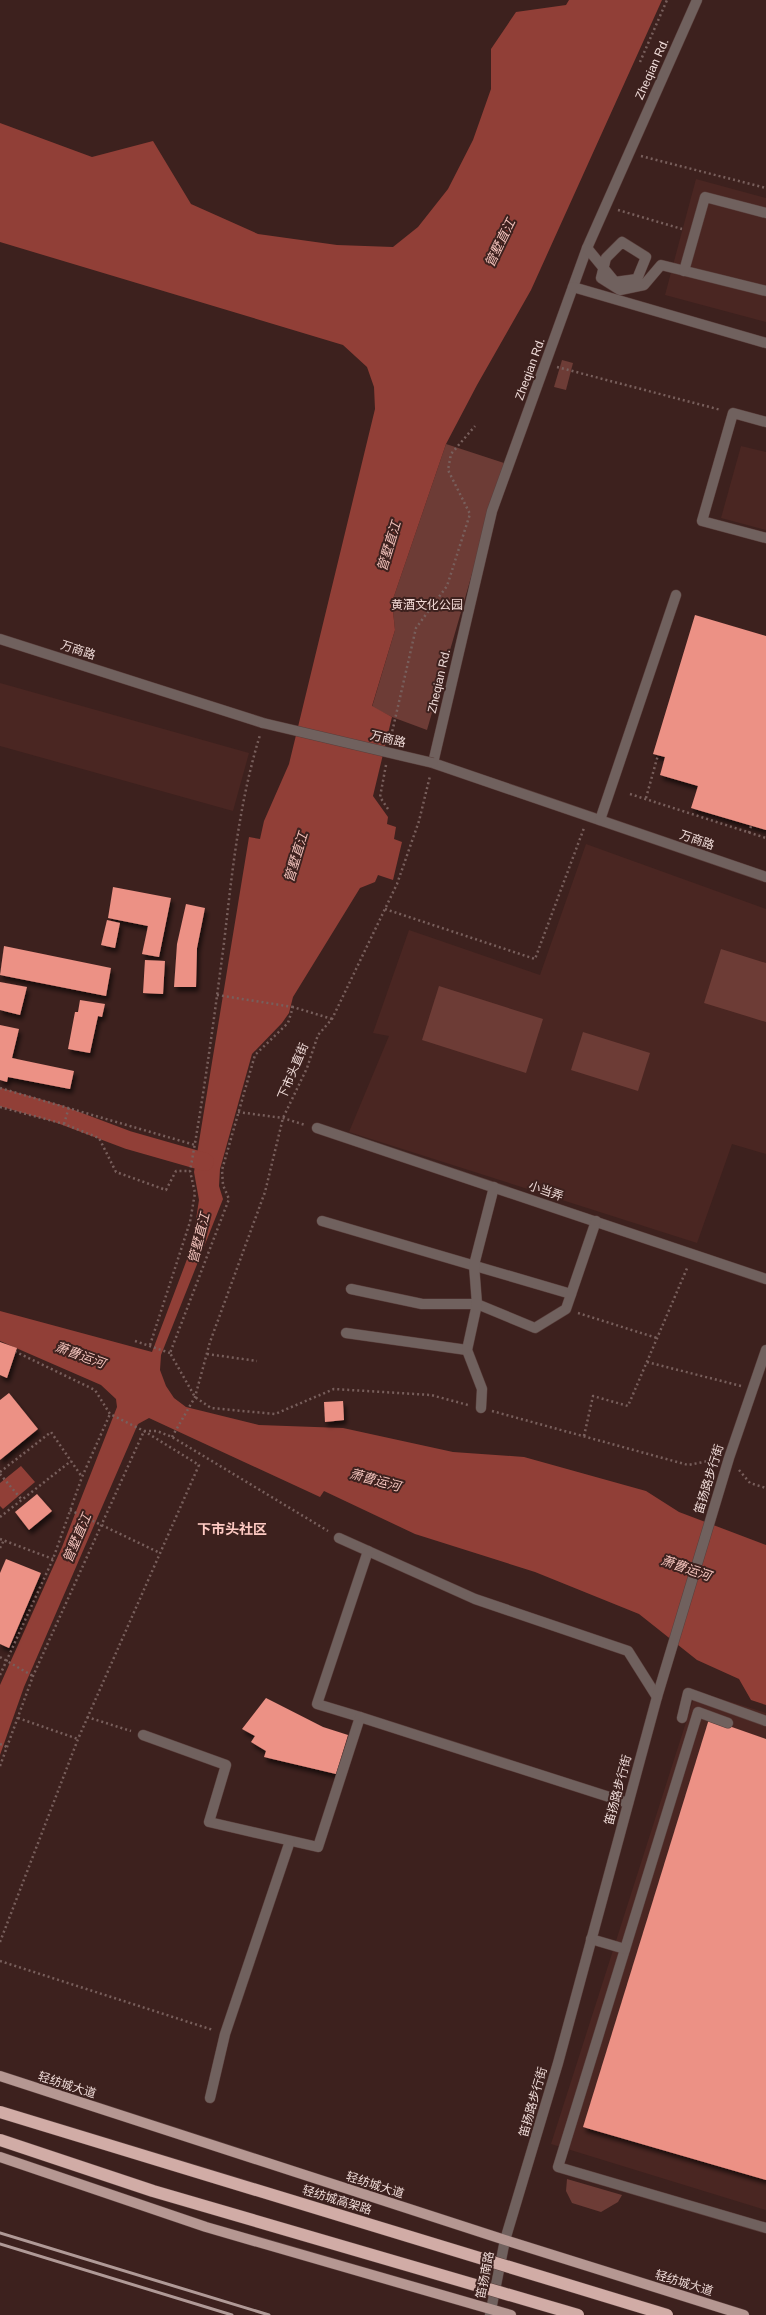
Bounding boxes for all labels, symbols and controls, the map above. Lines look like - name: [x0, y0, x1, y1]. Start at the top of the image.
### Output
- street label: Zheqian Rd.: [632, 36, 672, 102]
- water label: 管墅直江: [482, 215, 519, 270]
- street label: Zheqian Rd.: [512, 336, 548, 402]
- water label: 管墅直江: [374, 517, 404, 573]
- park label: 黄酒文化公园: [391, 598, 463, 612]
- street label: 万商路: [59, 638, 97, 662]
- street label: Zheqian Rd.: [425, 648, 453, 714]
- street label: 万商路: [369, 728, 407, 750]
- water label: 管墅直江: [281, 828, 311, 884]
- street label: 万商路: [678, 828, 716, 852]
- street label: 下市头直街: [275, 1041, 311, 1101]
- street label: 小当弄: [527, 1179, 565, 1203]
- water label: 管墅直江: [185, 1209, 213, 1265]
- water label: 萧曹运河: [53, 1339, 110, 1372]
- street label: 笛扬路步行街: [692, 1443, 726, 1515]
- water label: 萧曹运河: [348, 1466, 405, 1495]
- water label: 管墅直江: [60, 1509, 95, 1565]
- district label: 下市头社区: [197, 1521, 267, 1537]
- water label: 萧曹运河: [659, 1552, 716, 1585]
- street label: 笛扬路步行街: [602, 1753, 634, 1827]
- street label: 笛扬路步行街: [516, 2065, 550, 2139]
- street label: 轻纺城大道: [36, 2069, 98, 2101]
- street label: 轻纺城大道: [344, 2169, 406, 2201]
- street label: 轻纺城高架路: [301, 2183, 373, 2217]
- street label: 笛扬南路: [474, 2250, 496, 2300]
- street label: 轻纺城大道: [653, 2268, 715, 2298]

